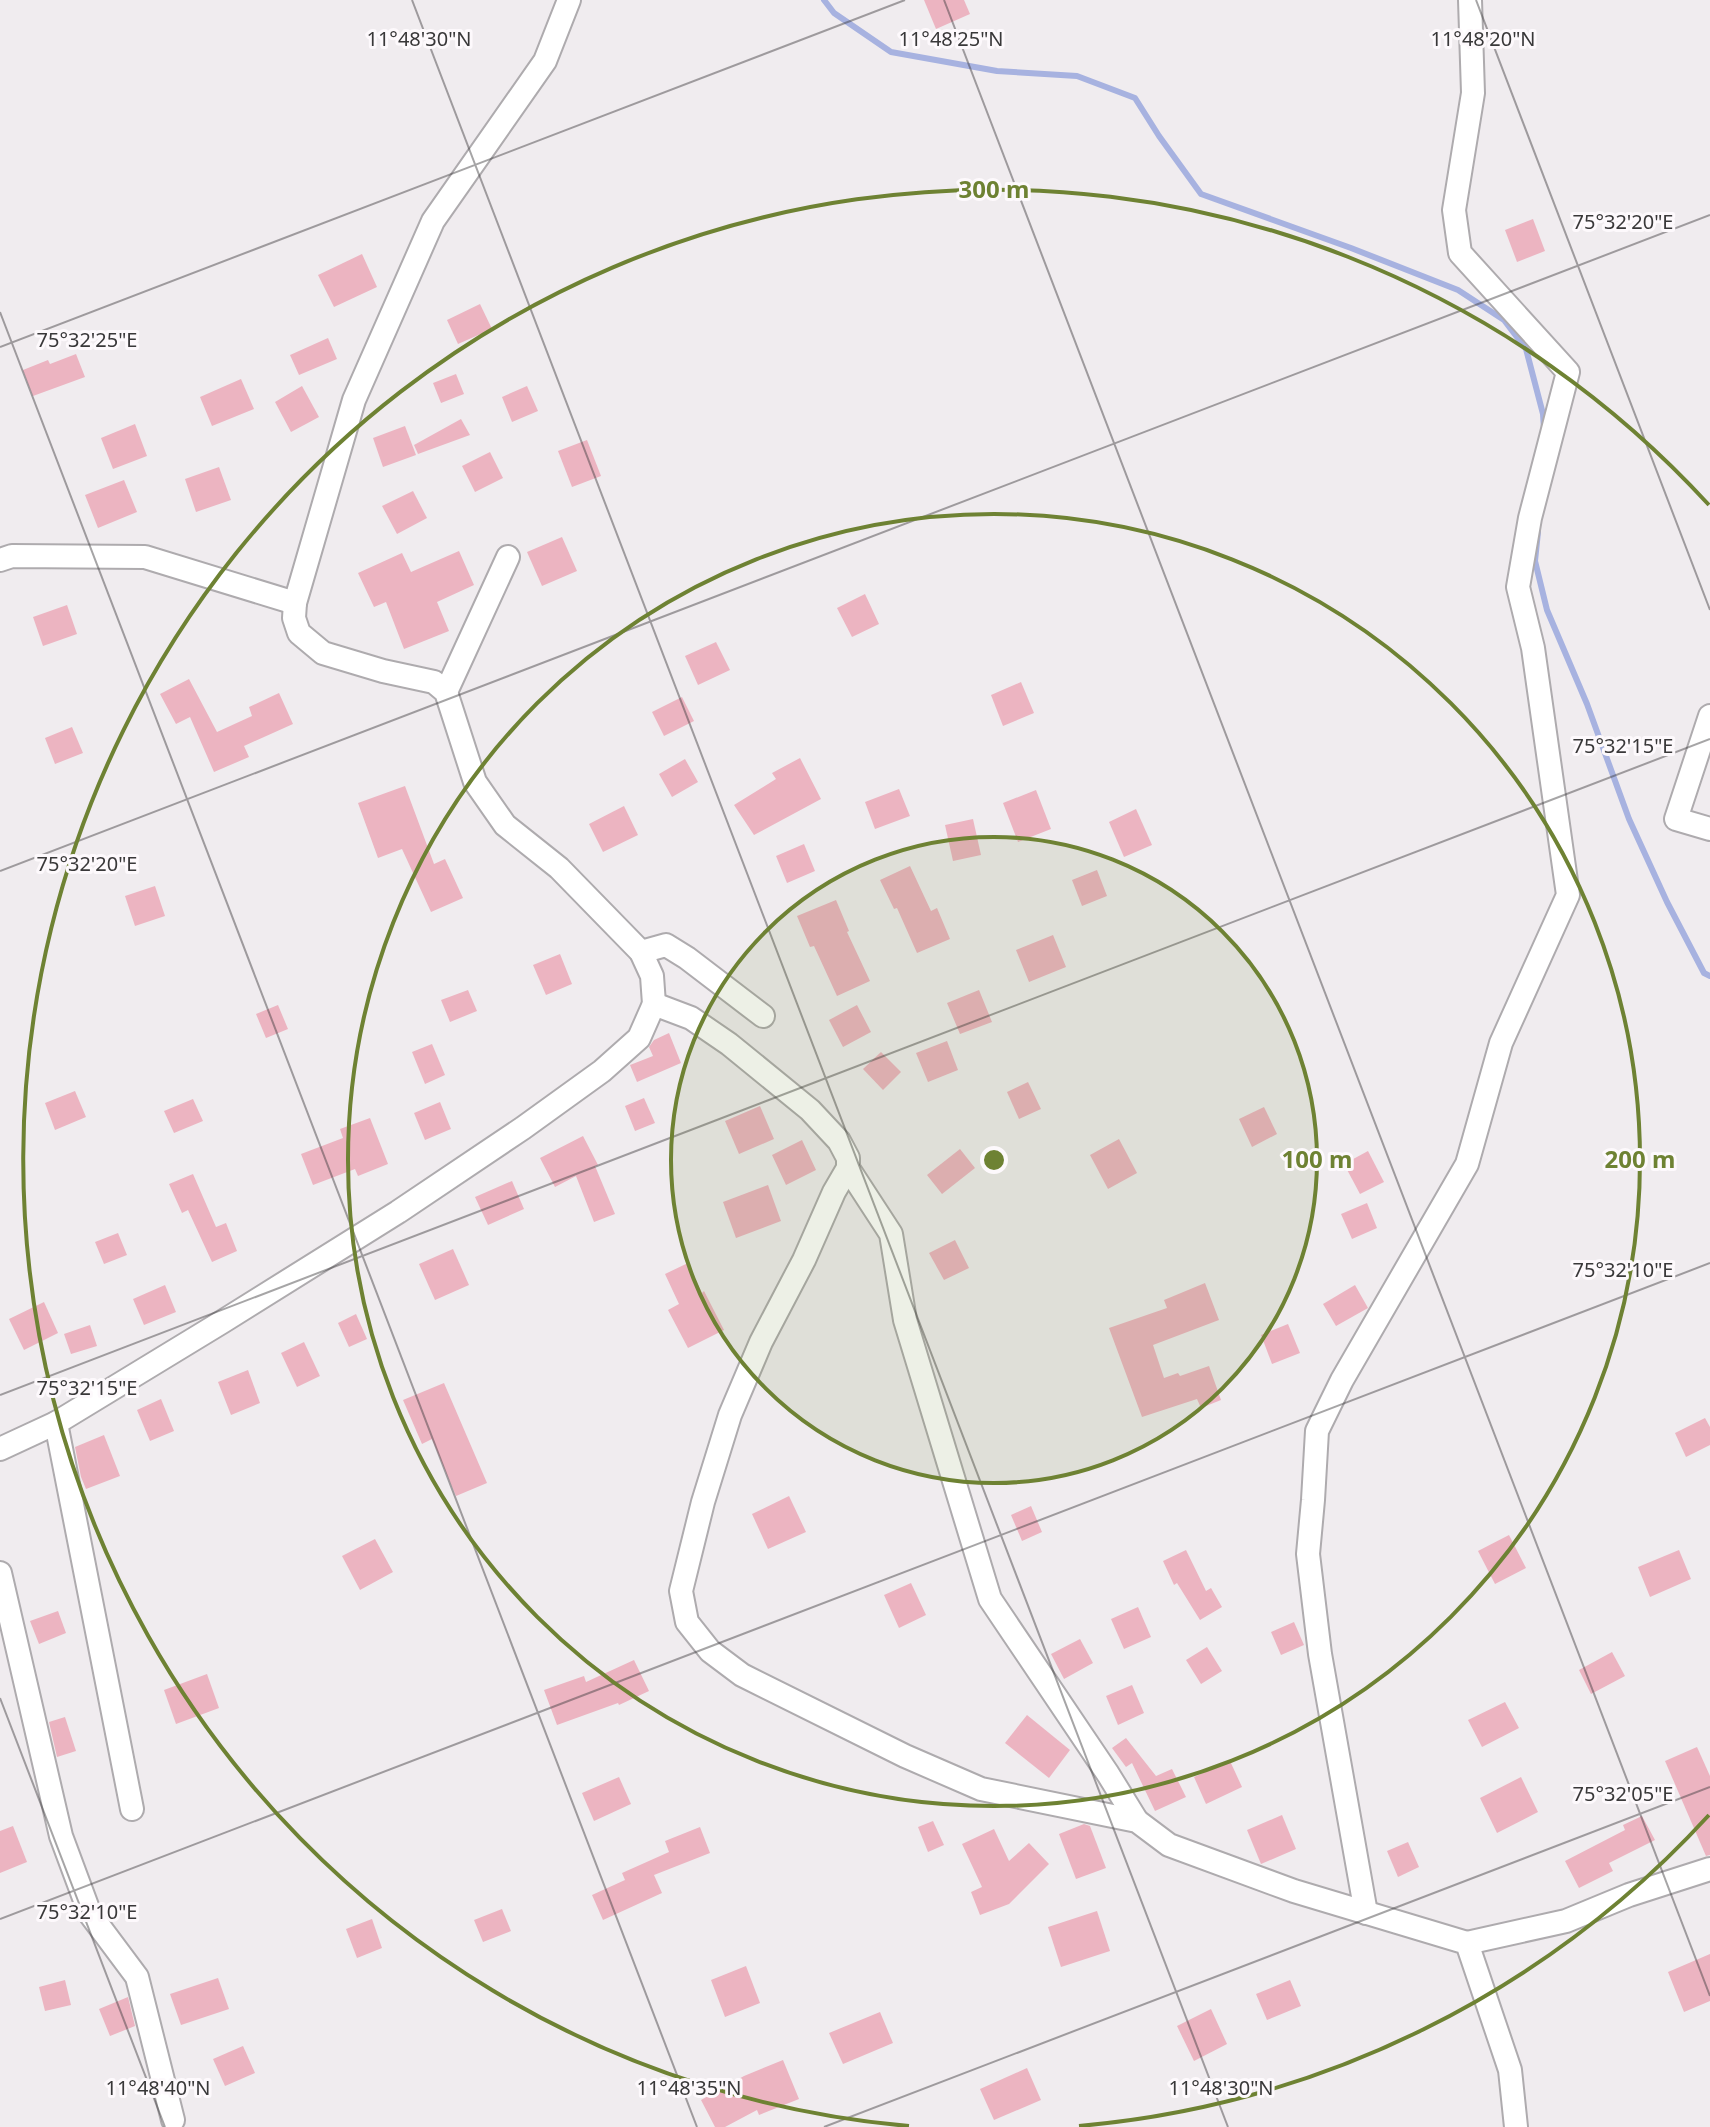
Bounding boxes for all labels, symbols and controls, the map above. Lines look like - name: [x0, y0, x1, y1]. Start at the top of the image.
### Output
- text: 11°48'30"N: [366, 25, 472, 52]
- text: 11°48'25"N: [898, 25, 1004, 52]
- text: 11°48'20"N: [1430, 25, 1536, 52]
- text: 300 m: [959, 172, 1029, 205]
- text: 75°32'20"E: [1573, 208, 1673, 235]
- text: 75°32'25"E: [37, 326, 137, 353]
- text: 75°32'15"E: [1573, 732, 1673, 759]
- text: 75°32'20"E: [37, 850, 137, 877]
- text: 100 m: [1282, 1142, 1352, 1175]
- text: 200 m: [1605, 1142, 1675, 1175]
- centre of rings: [980, 1146, 1008, 1174]
- text: 75°32'10"E: [1573, 1256, 1673, 1283]
- text: 75°32'15"E: [37, 1374, 137, 1401]
- text: 75°32'05"E: [1573, 1780, 1673, 1807]
- text: 75°32'10"E: [37, 1898, 137, 1925]
- text: 11°48'40"N: [105, 2074, 211, 2101]
- text: 11°48'35"N: [636, 2074, 742, 2101]
- text: 11°48'30"N: [1168, 2074, 1274, 2101]

